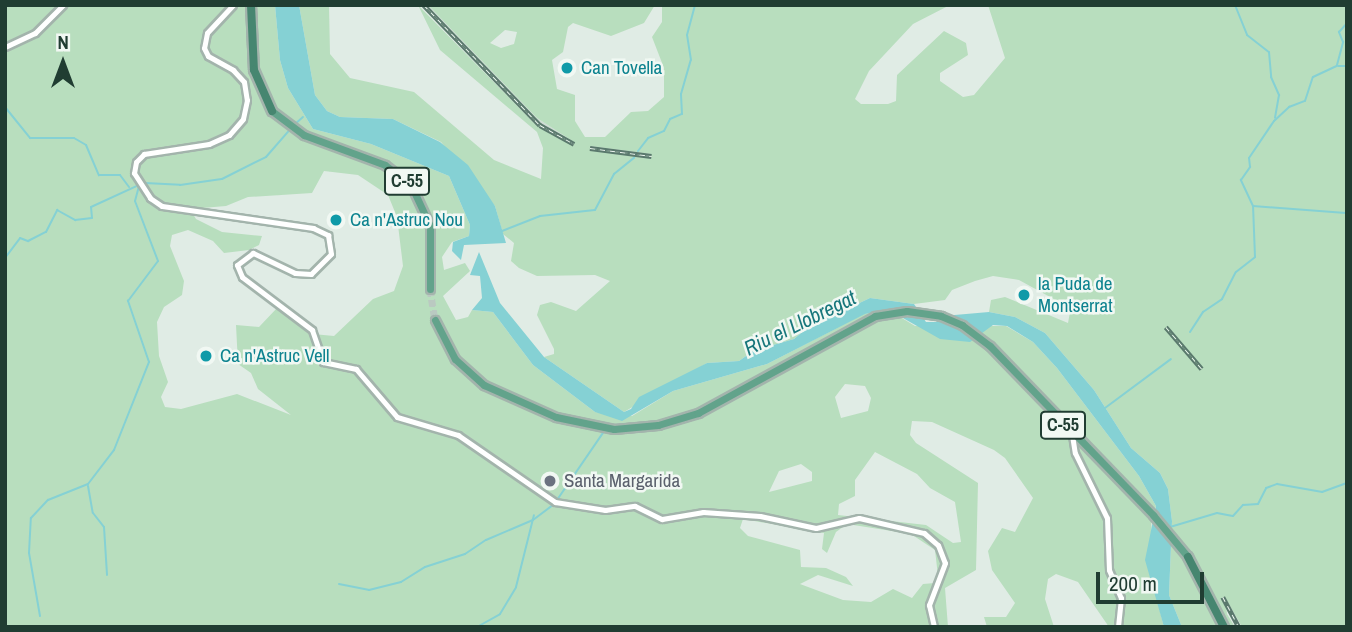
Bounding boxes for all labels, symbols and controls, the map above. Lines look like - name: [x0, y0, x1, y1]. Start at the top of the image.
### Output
- north arrow: [28, 28, 98, 98]
- text: N: [57, 29, 69, 55]
- place label: Can Tovella: [581, 57, 662, 79]
- marker: Can Tovella: [559, 60, 575, 76]
- road number: C-55: [382, 166, 432, 196]
- place label: Ca n'Astruc Nou: [350, 209, 463, 231]
- marker: Ca n'Astruc Nou: [328, 212, 344, 228]
- place label: la Puda de Montserrat: [1038, 273, 1112, 317]
- water label: Riu el Llobregat: [740, 285, 860, 361]
- marker: la Puda de Montserrat: [1016, 287, 1032, 303]
- place label: Ca n'Astruc Vell: [220, 345, 329, 367]
- marker: Ca n'Astruc Vell: [198, 348, 214, 364]
- road number: C-55: [1038, 410, 1088, 440]
- place label: Santa Margarida: [564, 470, 680, 492]
- marker: Santa Margarida: [542, 473, 558, 489]
- scale bar: [1100, 558, 1208, 602]
- text: 200 m: [1109, 569, 1157, 598]

